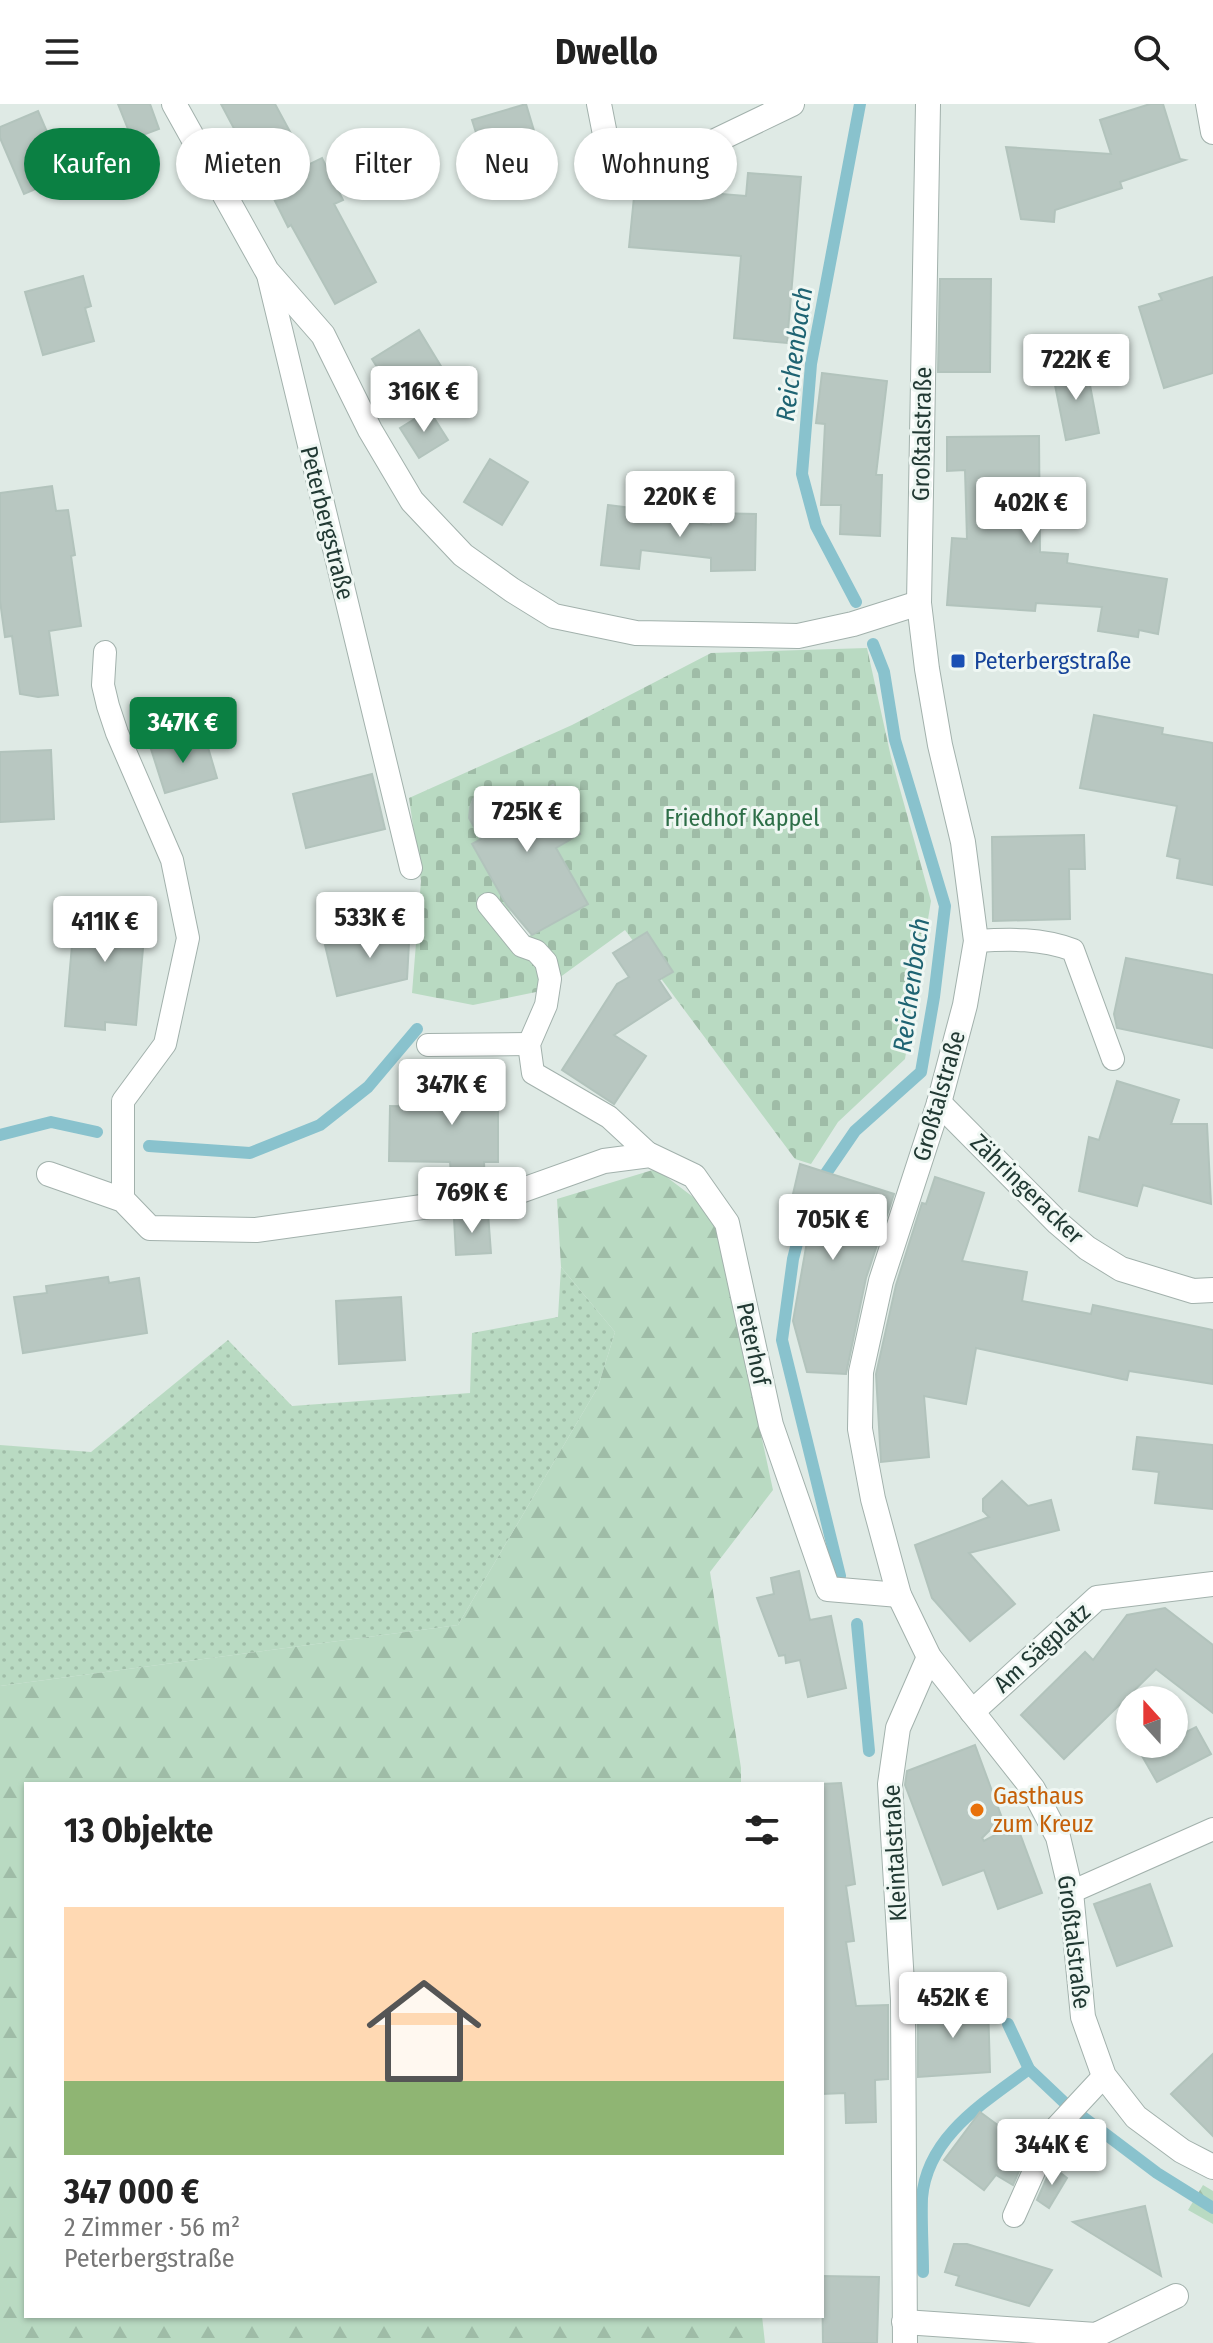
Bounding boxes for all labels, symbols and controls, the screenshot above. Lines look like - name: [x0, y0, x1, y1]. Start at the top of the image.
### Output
- icon: menu: [40, 30, 84, 74]
- text: Dwello: [555, 30, 658, 74]
- icon: search: [1129, 30, 1173, 74]
- chip: Kaufen: [24, 128, 160, 200]
- chip: Mieten: [176, 128, 310, 200]
- chip: Filter: [326, 128, 440, 200]
- chip: Neu: [456, 128, 558, 200]
- chip: Wohnung: [574, 128, 737, 200]
- water label: Reichenbach: [770, 285, 819, 423]
- pin: 722K €: [1011, 334, 1141, 402]
- text: 722K €: [1041, 344, 1111, 375]
- pin: 316K €: [359, 366, 489, 434]
- street label: Großtalstraße: [907, 367, 937, 501]
- text: 316K €: [389, 376, 459, 407]
- street label: Peterbergstraße: [294, 443, 360, 603]
- pin: 220K €: [615, 471, 745, 539]
- pin: 402K €: [966, 477, 1096, 545]
- text: 220K €: [644, 481, 716, 512]
- text: 402K €: [994, 487, 1068, 518]
- place label: Peterbergstraße: [974, 647, 1131, 675]
- marker: Peterbergstraße: [949, 652, 967, 670]
- pin: 347K €: [118, 697, 248, 765]
- text: 347K €: [148, 707, 218, 738]
- pin: 725K €: [462, 786, 592, 854]
- text: 725K €: [492, 796, 562, 827]
- park label: Friedhof Kappel: [664, 804, 820, 832]
- pin: 533K €: [305, 892, 435, 960]
- pin: 411K €: [40, 896, 170, 964]
- text: 533K €: [334, 902, 406, 933]
- text: 411K €: [71, 906, 139, 937]
- water label: Reichenbach: [887, 916, 936, 1054]
- street label: Großtalstraße: [907, 1028, 971, 1164]
- pin: 347K €: [387, 1059, 517, 1127]
- text: 347K €: [417, 1069, 487, 1100]
- street label: Zähringeracker: [965, 1128, 1090, 1250]
- pin: 769K €: [407, 1167, 537, 1235]
- text: 769K €: [436, 1177, 508, 1208]
- pin: 705K €: [768, 1194, 898, 1262]
- text: 705K €: [797, 1204, 869, 1235]
- street label: Peterhof: [731, 1300, 776, 1390]
- street label: Am Sägplatz: [988, 1598, 1096, 1698]
- north arrow: [1116, 1686, 1188, 1758]
- map controls: [1116, 1686, 1188, 1758]
- place label: Gasthaus zum Kreuz: [993, 1782, 1093, 1838]
- street label: Kleintalstraße: [877, 1784, 913, 1922]
- marker: Gasthaus zum Kreuz: [968, 1801, 986, 1819]
- icon: filters: [740, 1808, 784, 1852]
- text: 13 Objekte: [64, 1810, 213, 1851]
- street label: Großtalstraße: [1052, 1874, 1096, 2010]
- icon: home: [352, 1959, 496, 2103]
- pin: 452K €: [888, 1972, 1018, 2040]
- text: 452K €: [917, 1982, 989, 2013]
- pin: 344K €: [987, 2119, 1117, 2187]
- text: 344K €: [1015, 2129, 1089, 2160]
- text: 347 000 €: [64, 2171, 199, 2212]
- text: 2 Zimmer · 56 m²: [64, 2212, 240, 2243]
- text: Peterbergstraße: [64, 2243, 234, 2274]

